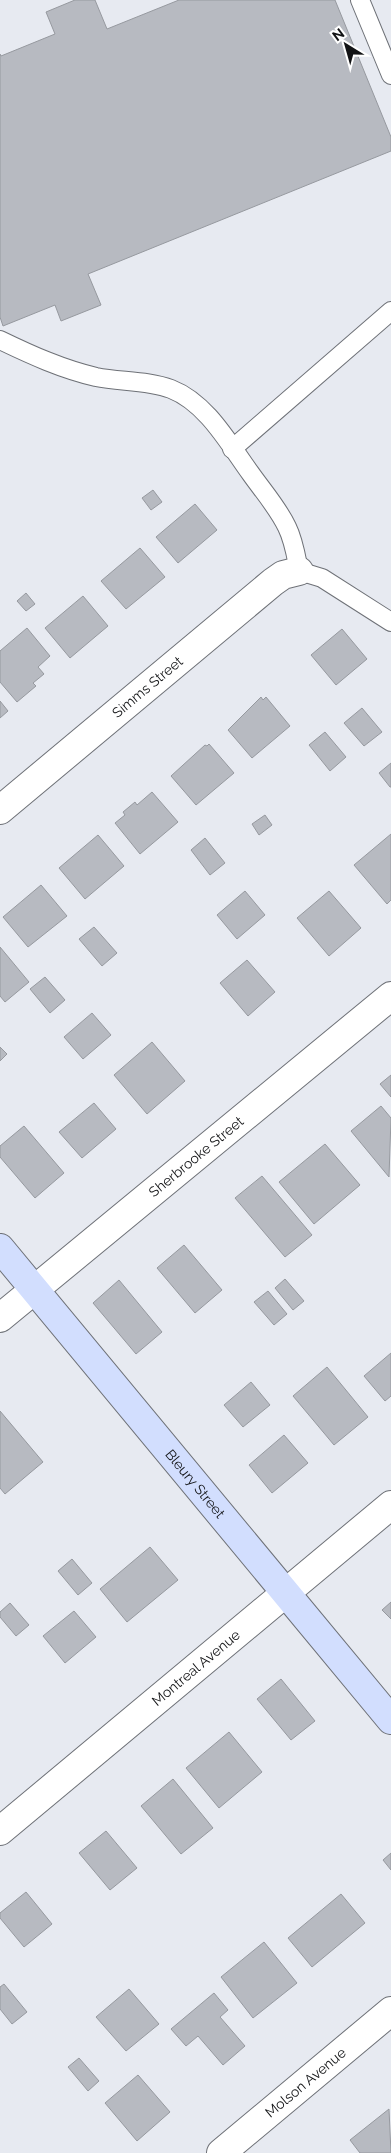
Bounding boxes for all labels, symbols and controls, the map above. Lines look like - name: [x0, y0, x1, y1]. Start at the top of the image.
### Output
- north arrow: [321, 20, 371, 70]
- text: N: [329, 25, 347, 44]
- street label: Simms Street: [109, 653, 186, 721]
- street label: Sherbrooke Street: [146, 1113, 247, 1200]
- street label: Bleury Street: [162, 1446, 228, 1521]
- street label: Montreal Avenue: [149, 1626, 243, 1709]
- street label: Molson Avenue: [262, 2044, 349, 2121]

